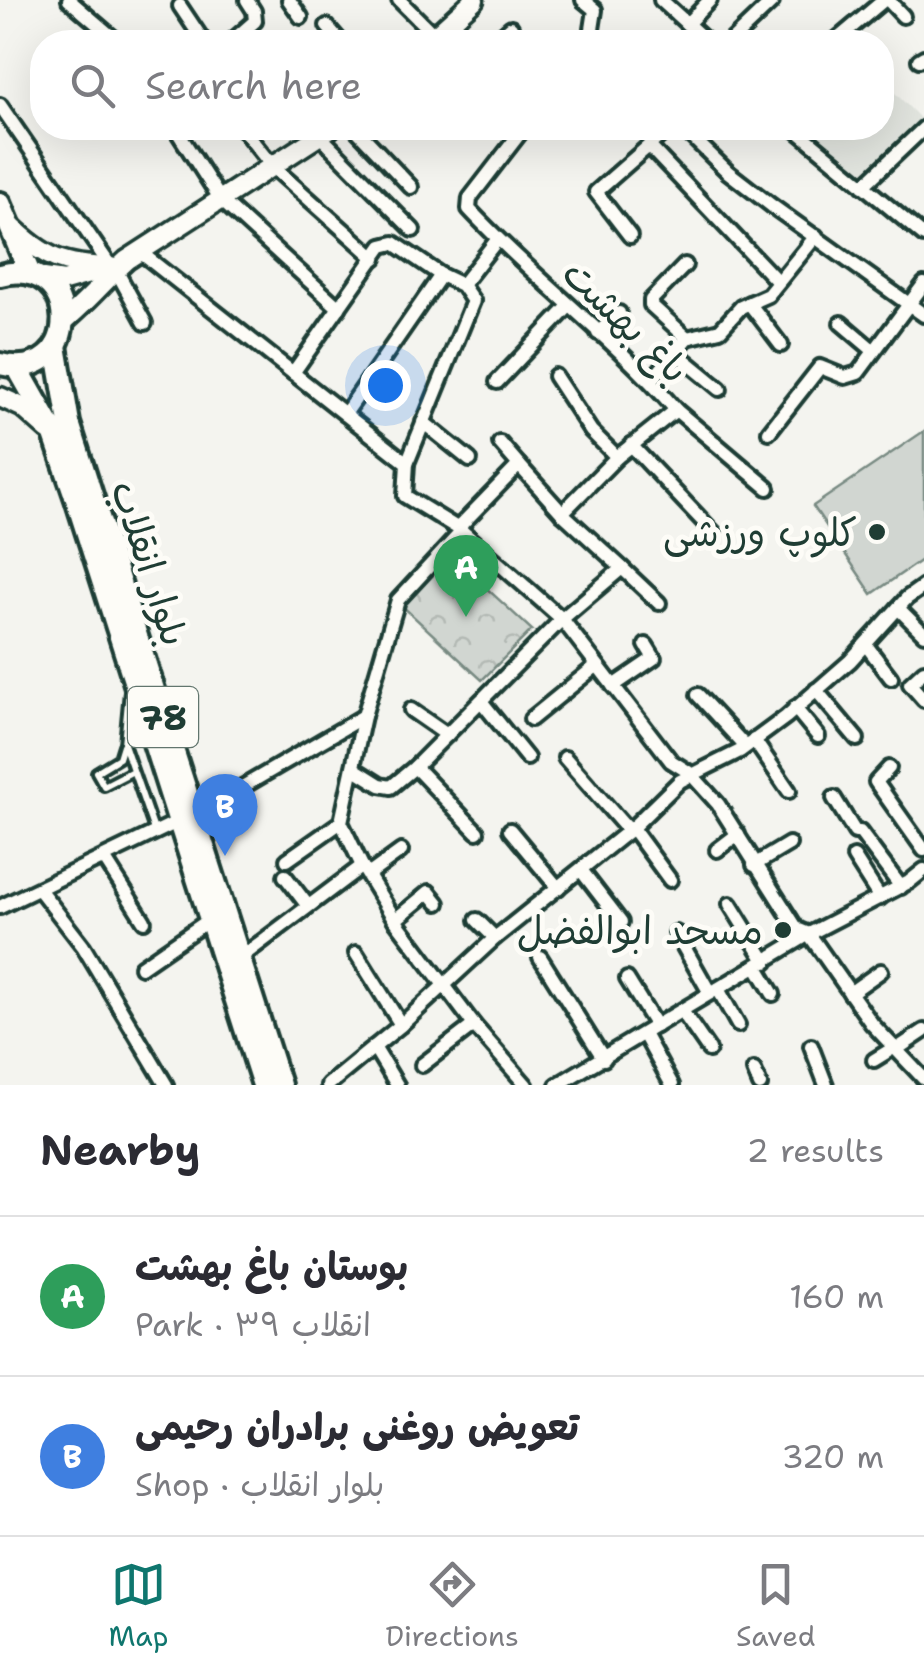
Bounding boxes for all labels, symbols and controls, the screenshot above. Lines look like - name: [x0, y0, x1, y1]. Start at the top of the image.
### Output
- search box: [30, 30, 894, 140]
- icon: search: [65, 58, 120, 113]
- text: Search here: [145, 60, 362, 111]
- street label: باغ بهشت: [550, 248, 700, 395]
- your location: [360, 360, 411, 411]
- street label: بلوار انقلاب: [99, 474, 201, 652]
- place label: کلوپ ورزشی: [663, 507, 857, 558]
- marker: کلوپ ورزشی: [866, 521, 888, 543]
- pin: A: [434, 534, 498, 617]
- road number: 78: [128, 687, 198, 747]
- pin: B: [192, 774, 258, 856]
- place label: مسحد ابوالفضل: [517, 905, 763, 956]
- marker: مسحد ابوالفضل: [772, 919, 794, 941]
- text: Nearby: [40, 1122, 200, 1178]
- text: 2 results: [747, 1129, 884, 1172]
- text: بوستان باغ بهشت: [135, 1241, 408, 1292]
- text: A: [60, 1275, 85, 1318]
- text: 160 m: [789, 1275, 884, 1318]
- text: Park · انقلاب ۳۹: [135, 1303, 371, 1346]
- text: تعویض روغنی برادران رحیمی: [135, 1401, 579, 1452]
- text: B: [63, 1435, 82, 1478]
- text: 320 m: [781, 1435, 884, 1478]
- text: Shop · بلوار انقلاب: [135, 1463, 384, 1506]
- tab: Map: [109, 1557, 168, 1655]
- tab: Directions: [385, 1557, 519, 1655]
- tab: Saved: [736, 1557, 815, 1655]

